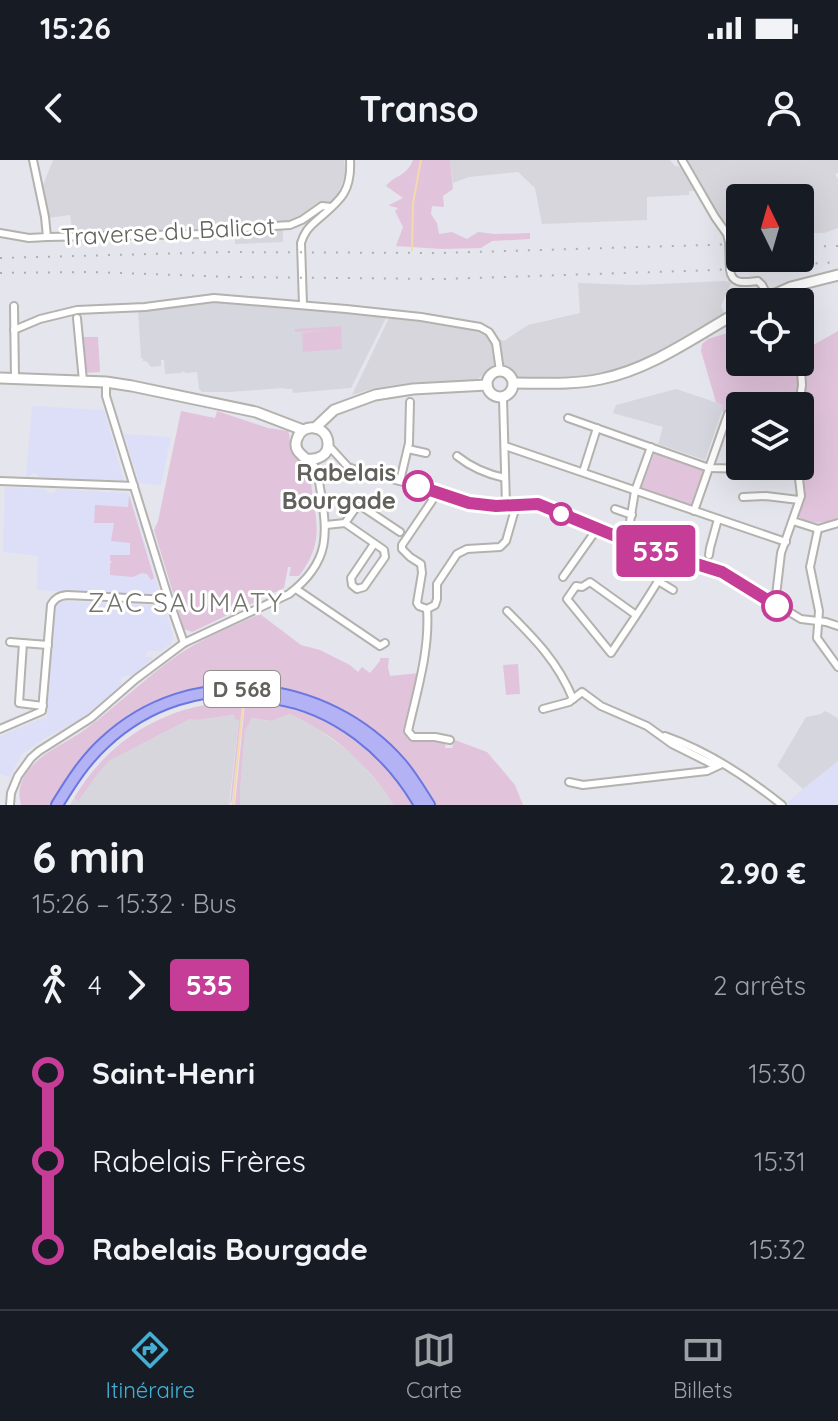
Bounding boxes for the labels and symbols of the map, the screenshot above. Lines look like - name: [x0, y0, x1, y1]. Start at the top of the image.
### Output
- north arrow: [726, 184, 814, 272]
- street label: Traverse du Balicot: [60, 210, 276, 252]
- place label: Rabelais Bourgade: [282, 457, 396, 515]
- marker: Rabelais Bourgade: [403, 471, 433, 501]
- unlabelled marker: [550, 503, 572, 525]
- line badge: 535: [610, 525, 702, 577]
- district label: ZAC SAUMATY: [88, 586, 284, 619]
- unlabelled marker: [762, 591, 792, 621]
- road number: D 568: [204, 671, 280, 707]

